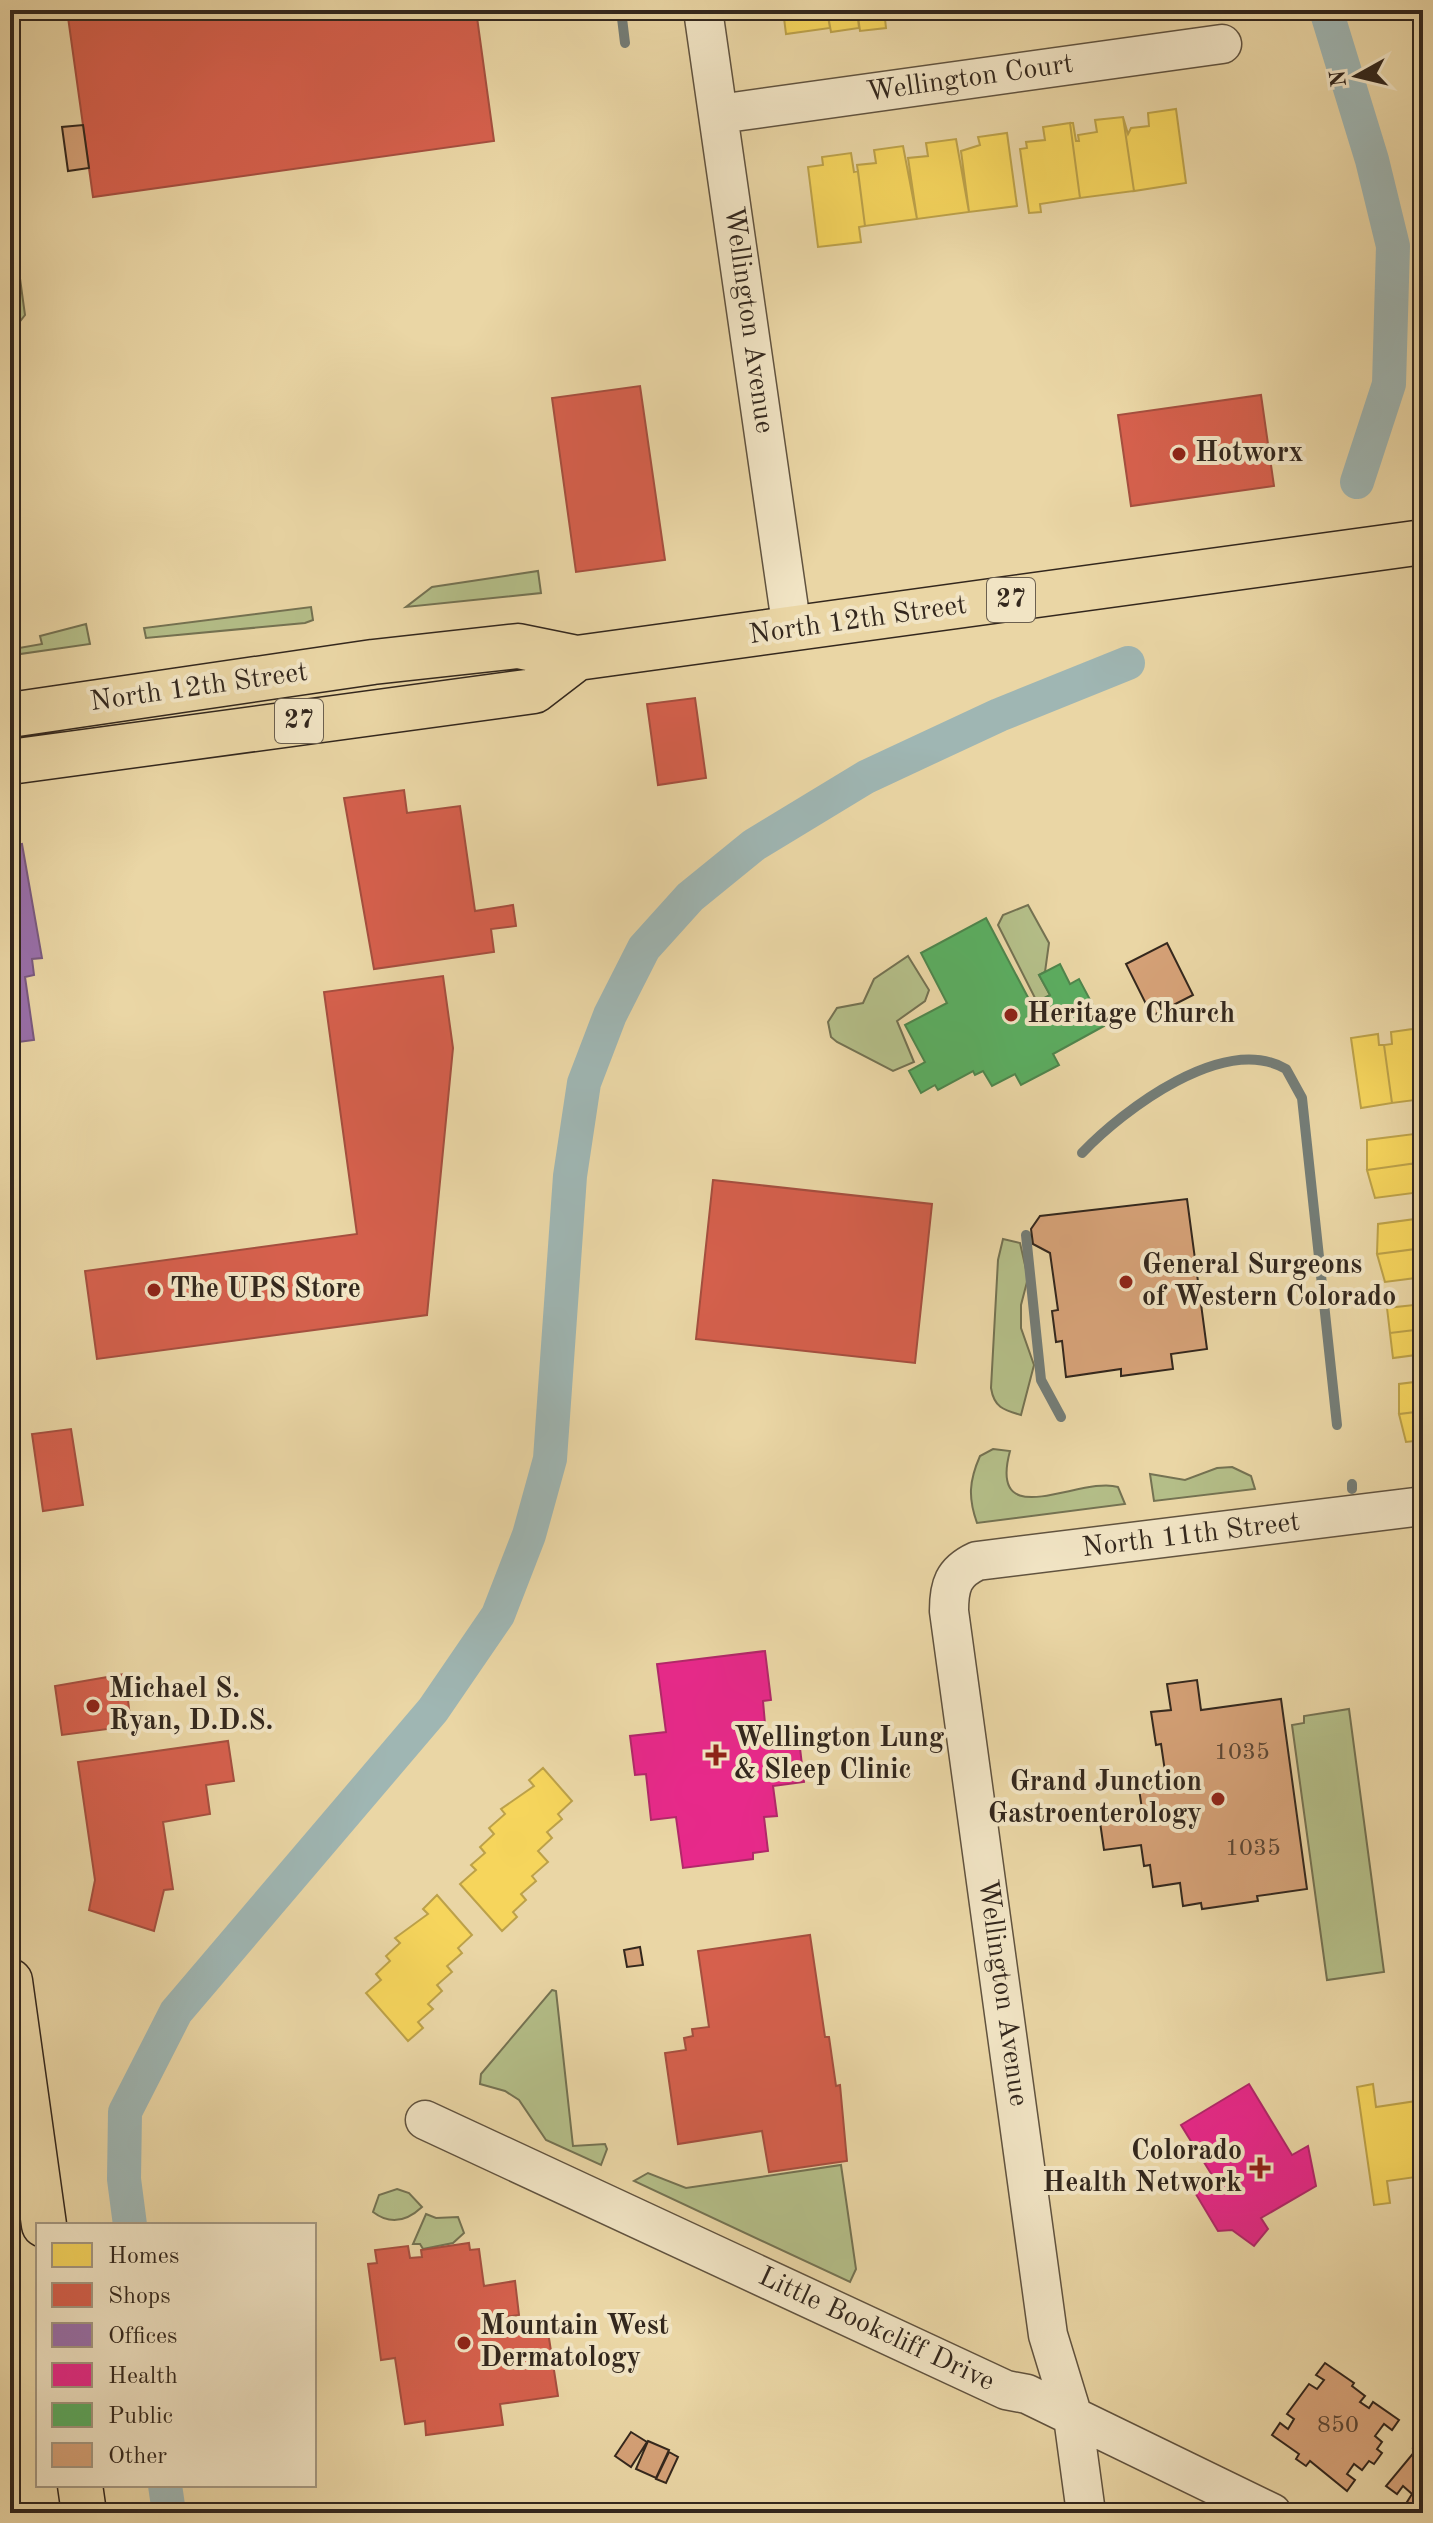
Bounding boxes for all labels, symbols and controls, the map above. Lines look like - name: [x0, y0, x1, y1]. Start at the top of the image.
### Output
- north arrow: [1317, 36, 1397, 116]
- street label: Wellington Court: [865, 51, 1075, 107]
- text: N: [1327, 68, 1351, 88]
- street label: Wellington Avenue: [718, 205, 778, 435]
- place label: Hotworx: [1195, 440, 1303, 468]
- marker: Hotworx: [1170, 445, 1188, 463]
- road number: 27: [987, 578, 1035, 622]
- street label: North 12th Street: [747, 592, 969, 650]
- street label: North 12th Street: [88, 659, 310, 717]
- road number: 27: [275, 699, 323, 743]
- place label: Heritage Church: [1027, 1001, 1235, 1029]
- marker: Heritage Church: [1002, 1006, 1020, 1024]
- place label: General Surgeons of Western Colorado: [1142, 1252, 1396, 1312]
- marker: General Surgeons of Western Colorado: [1117, 1273, 1135, 1291]
- place label: The UPS Store: [170, 1276, 361, 1304]
- marker: The UPS Store: [145, 1281, 163, 1299]
- street label: North 11th Street: [1080, 1509, 1302, 1563]
- place label: Michael S. Ryan, D.D.S.: [109, 1676, 273, 1736]
- marker: Michael S. Ryan, D.D.S.: [84, 1697, 102, 1715]
- place label: Wellington Lung & Sleep Clinic: [734, 1725, 945, 1785]
- house number: 1035: [1214, 1741, 1270, 1765]
- marker: Wellington Lung & Sleep Clinic: [705, 1744, 727, 1766]
- place label: Grand Junction Gastroenterology: [988, 1769, 1202, 1829]
- marker: Grand Junction Gastroenterology: [1209, 1790, 1227, 1808]
- house number: 1035: [1225, 1837, 1281, 1861]
- street label: Wellington Avenue: [972, 1878, 1032, 2108]
- place label: Colorado Health Network: [1042, 2138, 1242, 2198]
- marker: Colorado Health Network: [1249, 2157, 1271, 2179]
- legend: [36, 2223, 316, 2487]
- text: Homes: [108, 2245, 179, 2269]
- street label: Little Bookcliff Drive: [754, 2263, 998, 2397]
- text: Shops: [108, 2285, 171, 2309]
- place label: Mountain West Dermatology: [480, 2313, 669, 2373]
- text: Offices: [108, 2325, 177, 2349]
- marker: Mountain West Dermatology: [455, 2334, 473, 2352]
- text: Health: [108, 2365, 178, 2389]
- text: Public: [108, 2405, 173, 2429]
- house number: 850: [1317, 2414, 1359, 2438]
- text: Other: [108, 2445, 167, 2469]

